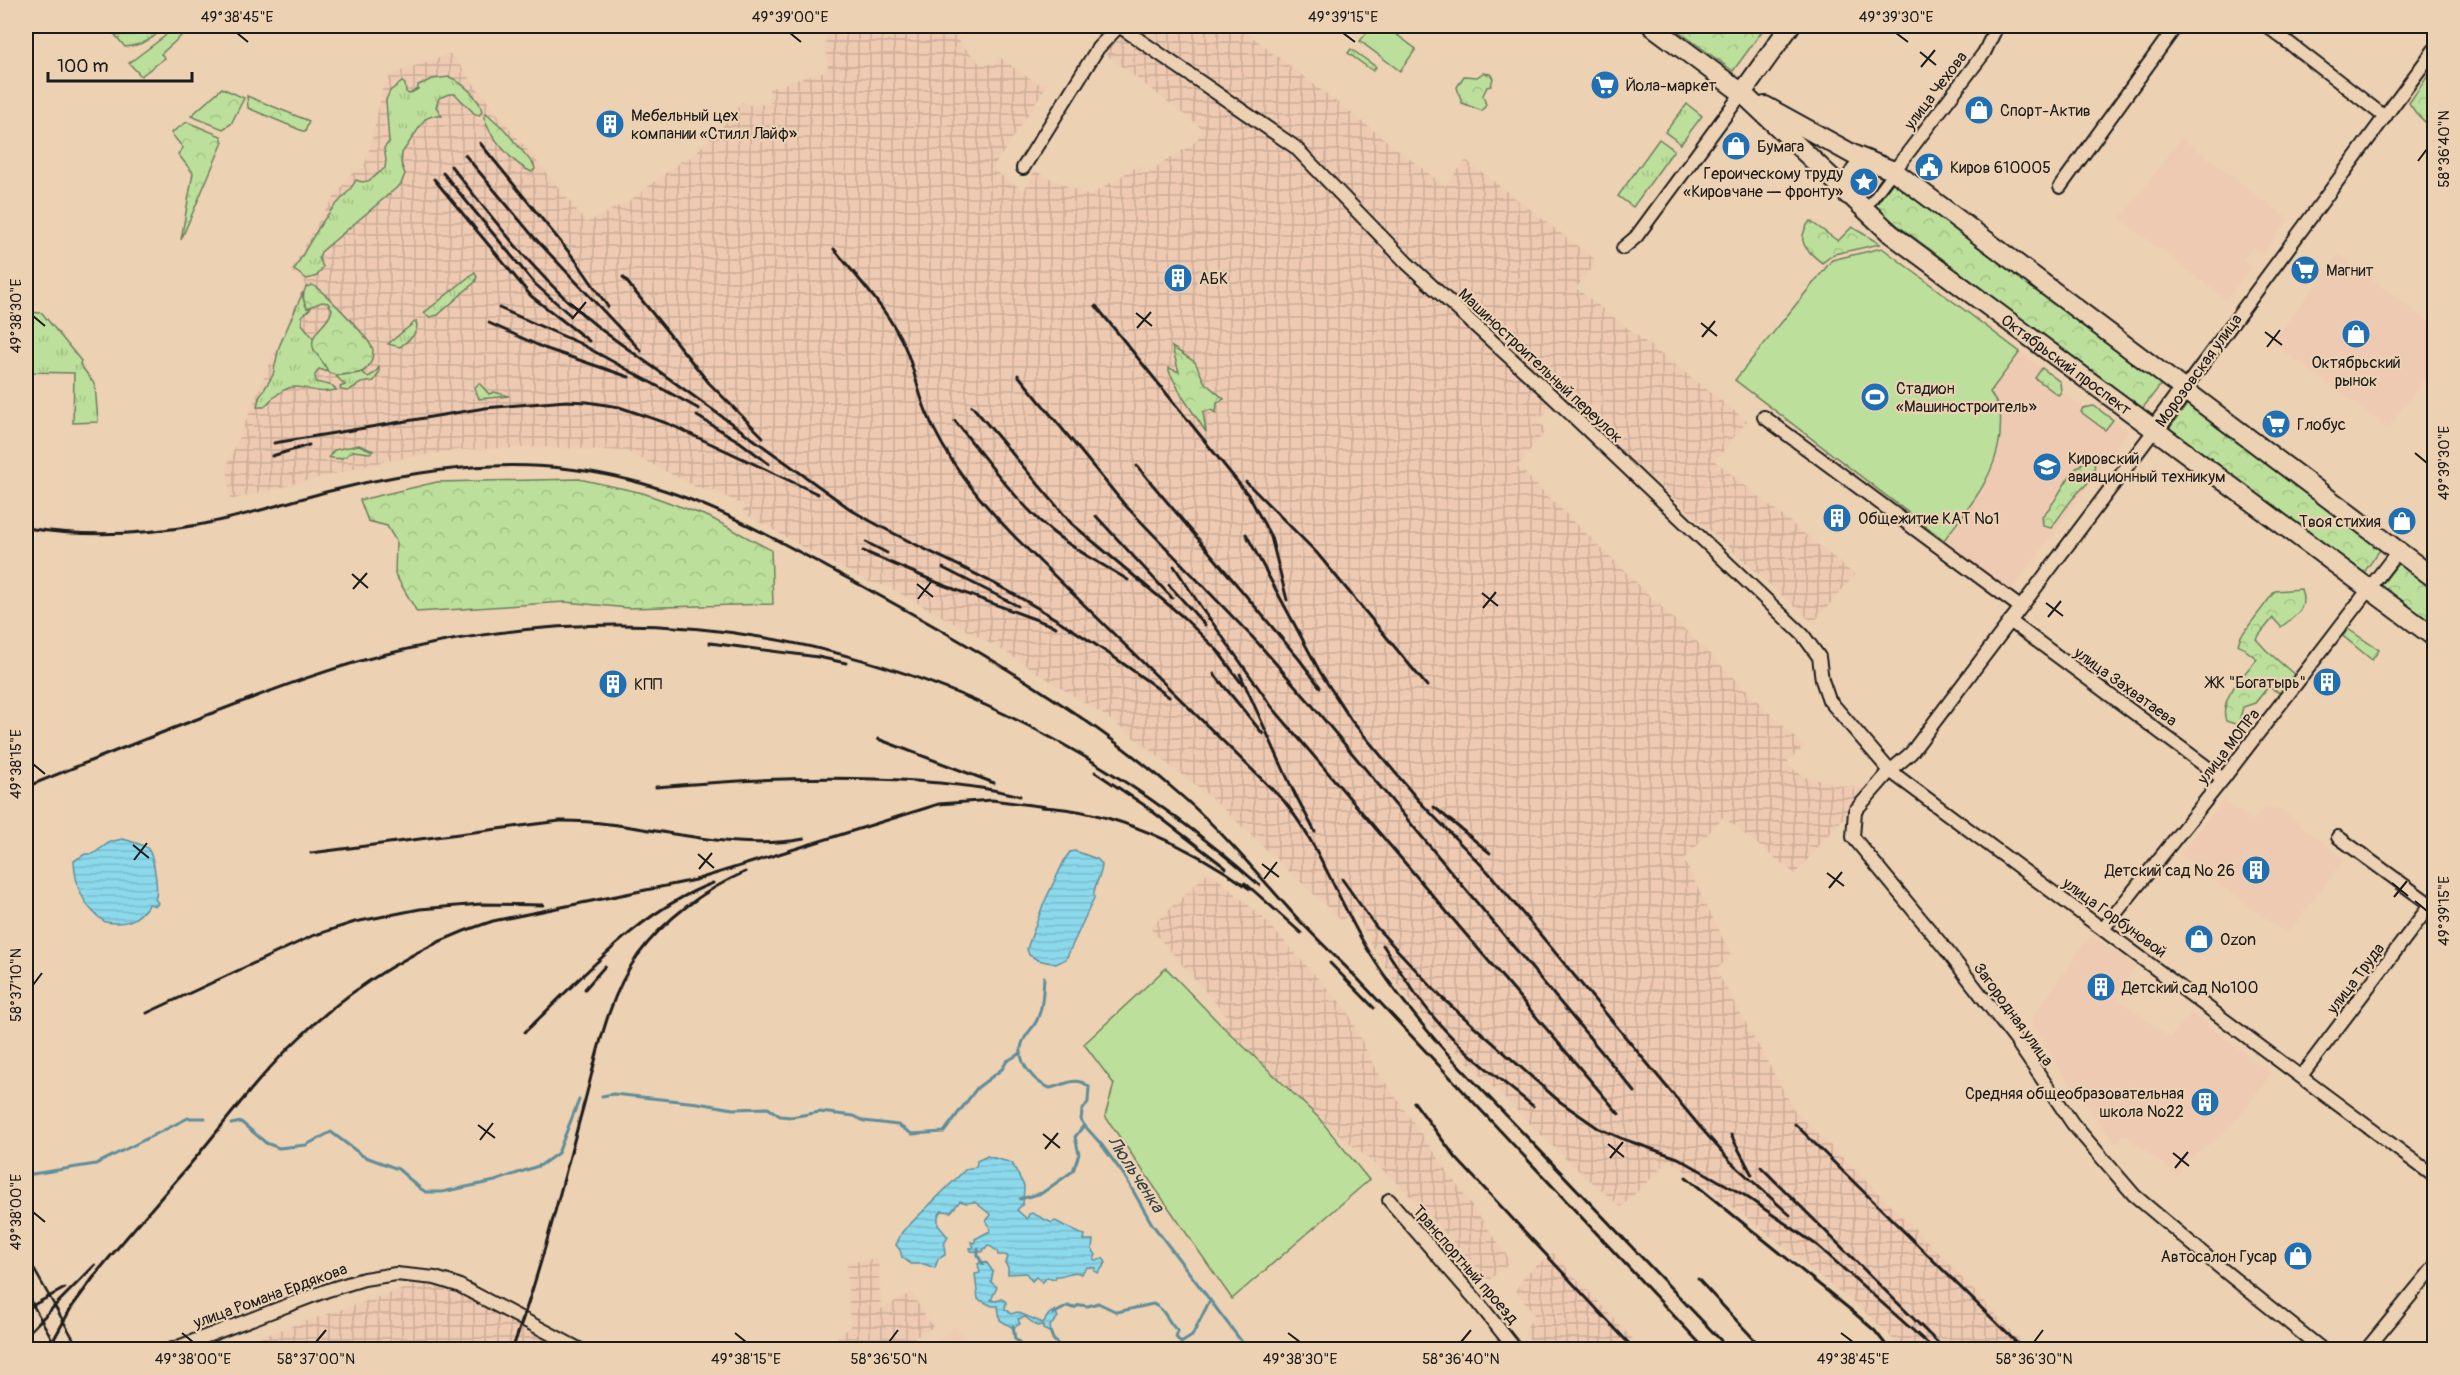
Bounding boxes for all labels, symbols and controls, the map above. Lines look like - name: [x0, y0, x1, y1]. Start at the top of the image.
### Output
- text: 49°38'45"E: [201, 8, 274, 27]
- text: 49°39'00"E: [752, 8, 828, 27]
- text: 49°39'15"E: [1308, 8, 1378, 27]
- text: 49°39'30"E: [1859, 8, 1933, 27]
- scale bar: [48, 45, 192, 83]
- street label: улица Чехова: [1899, 48, 1972, 134]
- text: 100 m: [57, 55, 109, 78]
- supermarket icon: Йола-маркет: [1589, 69, 1621, 101]
- place label: Йола-маркет: [1626, 76, 1717, 96]
- shop icon: Спорт-Актив: [1963, 94, 1995, 126]
- place label: Спорт-Актив: [2000, 101, 2091, 121]
- place label: Мебельный цех компании «Стилл Лайф»: [631, 106, 797, 144]
- building icon: Мебельный цех компании «Стилл Лайф»: [594, 108, 626, 140]
- text: 58°36'40"N: [2435, 110, 2454, 188]
- shop icon: Бумага: [1720, 130, 1752, 162]
- place label: Бумага: [1757, 137, 1804, 157]
- public building icon: Киров 610005: [1913, 151, 1945, 183]
- place label: Киров 610005: [1950, 158, 2051, 178]
- place label: Героическому труду «Кировчане — фронту»: [1683, 164, 1843, 202]
- place icon: Героическому труду «Кировчане — фронту»: [1848, 166, 1880, 198]
- supermarket icon: Магнит: [2289, 254, 2321, 286]
- place label: Магнит: [2326, 261, 2374, 281]
- building icon: АБК: [1162, 262, 1194, 294]
- place label: АБК: [1199, 269, 1228, 289]
- text: 49°38'30"E: [7, 279, 26, 353]
- street label: Машиностроительный переулок: [1454, 284, 1627, 447]
- street label: Октябрьский проспект: [1997, 310, 2135, 420]
- street label: Морозовская улица: [2151, 310, 2247, 431]
- shop icon: Октябрьский рынок: [2340, 318, 2372, 350]
- place label: Октябрьский рынок: [2311, 353, 2401, 391]
- place label: Стадион «Машиностроитель»: [1896, 379, 2037, 417]
- sports icon: Стадион «Машиностроитель»: [1859, 381, 1891, 413]
- supermarket icon: Глобус: [2260, 408, 2292, 440]
- place label: Глобус: [2297, 415, 2346, 435]
- text: 49°39'30"E: [2435, 426, 2454, 500]
- place label: Кировский авиационный техникум: [2068, 449, 2226, 487]
- school or university icon: Кировский авиационный техникум: [2031, 451, 2063, 483]
- building icon: Общежитие КАТ №1: [1821, 502, 1853, 534]
- shop icon: Твоя стихия: [2386, 505, 2418, 537]
- place label: Общежитие КАТ №1: [1858, 509, 2000, 529]
- place label: Твоя стихия: [2299, 512, 2381, 532]
- street label: улица Захватаева: [2069, 642, 2181, 731]
- building icon: ЖК "Богатырь": [2311, 666, 2343, 698]
- building icon: КПП: [597, 668, 629, 700]
- place label: ЖК "Богатырь": [2203, 673, 2306, 693]
- place label: КПП: [634, 675, 663, 695]
- street label: улица МОПРа: [2193, 705, 2264, 789]
- text: 49°38'15"E: [7, 729, 26, 799]
- building icon: Детский сад № 26: [2240, 854, 2272, 886]
- place label: Детский сад № 26: [2104, 861, 2235, 881]
- street label: улица Горбуновой: [2058, 873, 2170, 962]
- text: 49°39'15"E: [2435, 876, 2454, 946]
- shop icon: Ozon: [2183, 923, 2215, 955]
- place label: Ozon: [2220, 930, 2256, 950]
- street label: улица Труда: [2322, 939, 2389, 1019]
- text: 58°37'10"N: [7, 948, 26, 1022]
- street label: Загородная улица: [1969, 959, 2057, 1070]
- building icon: Детский сад №100: [2085, 971, 2117, 1003]
- place label: Детский сад №100: [2121, 978, 2258, 998]
- place label: Средняя общеобразовательная школа №22: [1965, 1084, 2184, 1122]
- building icon: Средняя общеобразовательная школа №22: [2189, 1086, 2221, 1118]
- water label: Люльченка: [1102, 1131, 1170, 1218]
- text: 49°38'00"E: [7, 1174, 26, 1250]
- street label: Транспортный проезд: [1408, 1201, 1523, 1329]
- shop icon: Автосалон Гусар: [2282, 1240, 2314, 1272]
- place label: Автосалон Гусар: [2160, 1247, 2277, 1267]
- street label: улица Романа Ердякова: [190, 1259, 350, 1333]
- text: 49°38'00"E: [155, 1350, 231, 1369]
- text: 58°37'00"N: [277, 1350, 355, 1369]
- text: 49°38'15"E: [711, 1350, 781, 1369]
- text: 58°36'50"N: [851, 1350, 927, 1369]
- text: 49°38'30"E: [1263, 1350, 1337, 1369]
- text: 58°36'40"N: [1422, 1350, 1500, 1369]
- text: 49°38'45"E: [1817, 1350, 1890, 1369]
- text: 58°36'30"N: [1995, 1350, 2073, 1369]

